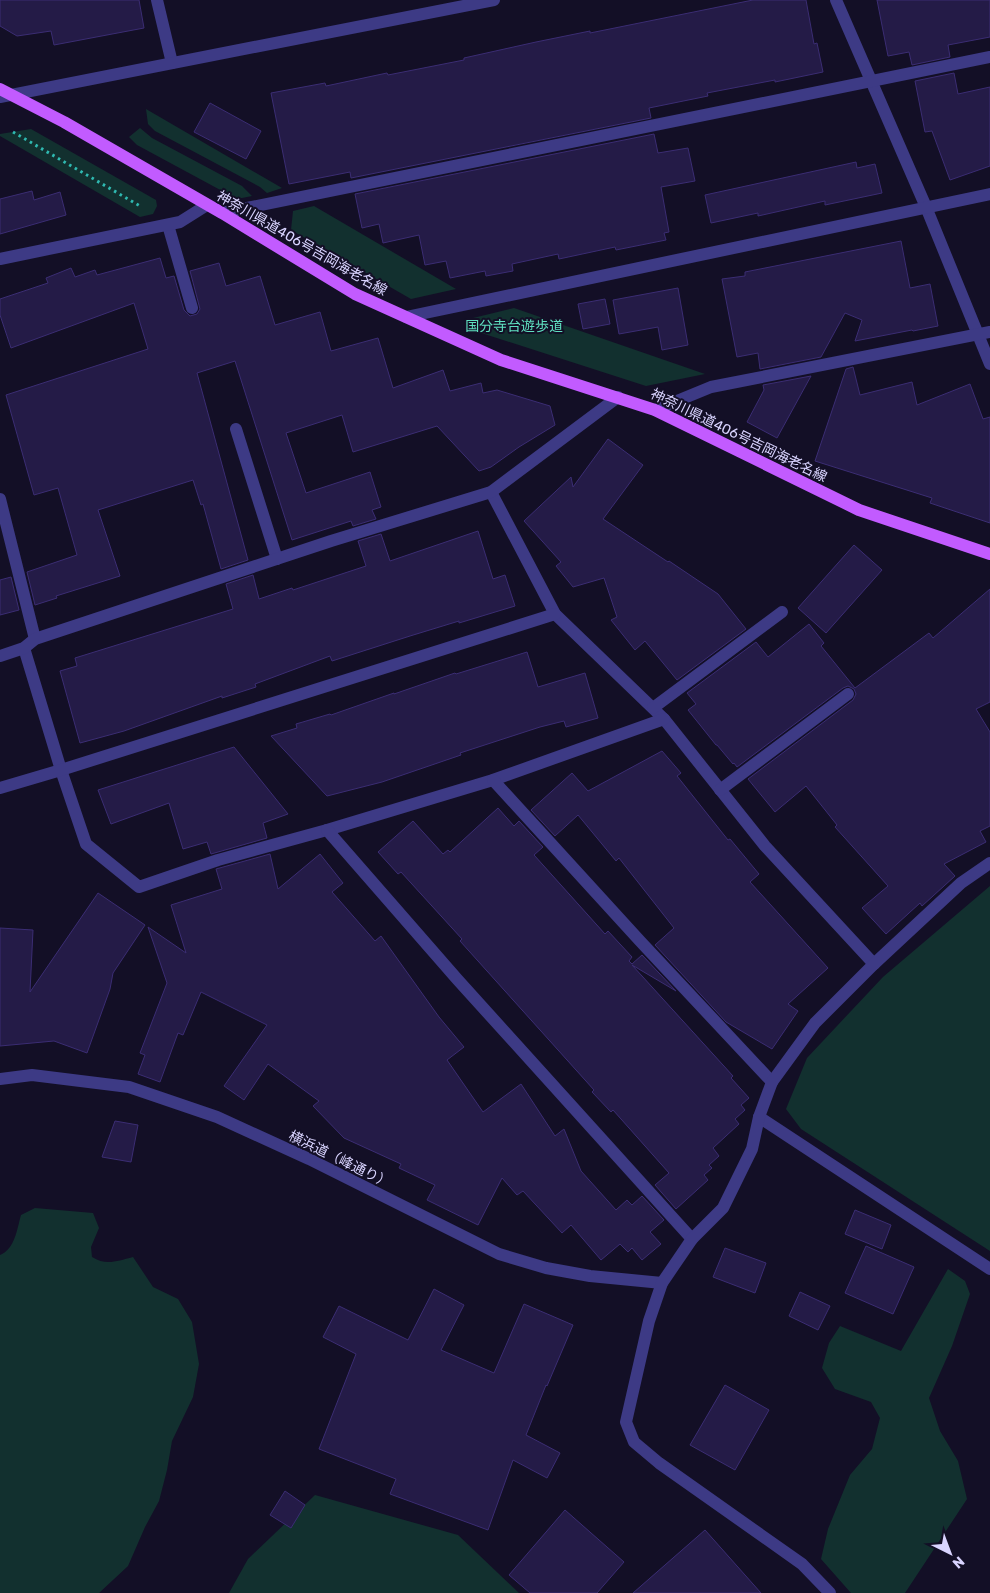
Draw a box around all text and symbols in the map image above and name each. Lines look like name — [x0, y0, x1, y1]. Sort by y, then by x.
street label: 神奈川県道406号吉岡海老名線 — [213, 188, 390, 299]
park label: 国分寺台遊歩道 — [465, 318, 563, 335]
street label: 神奈川県道406号吉岡海老名線 — [648, 385, 830, 486]
street label: 横浜道（峰通り） — [286, 1127, 394, 1192]
north arrow — [925, 1528, 975, 1578]
text: N — [949, 1553, 968, 1572]

